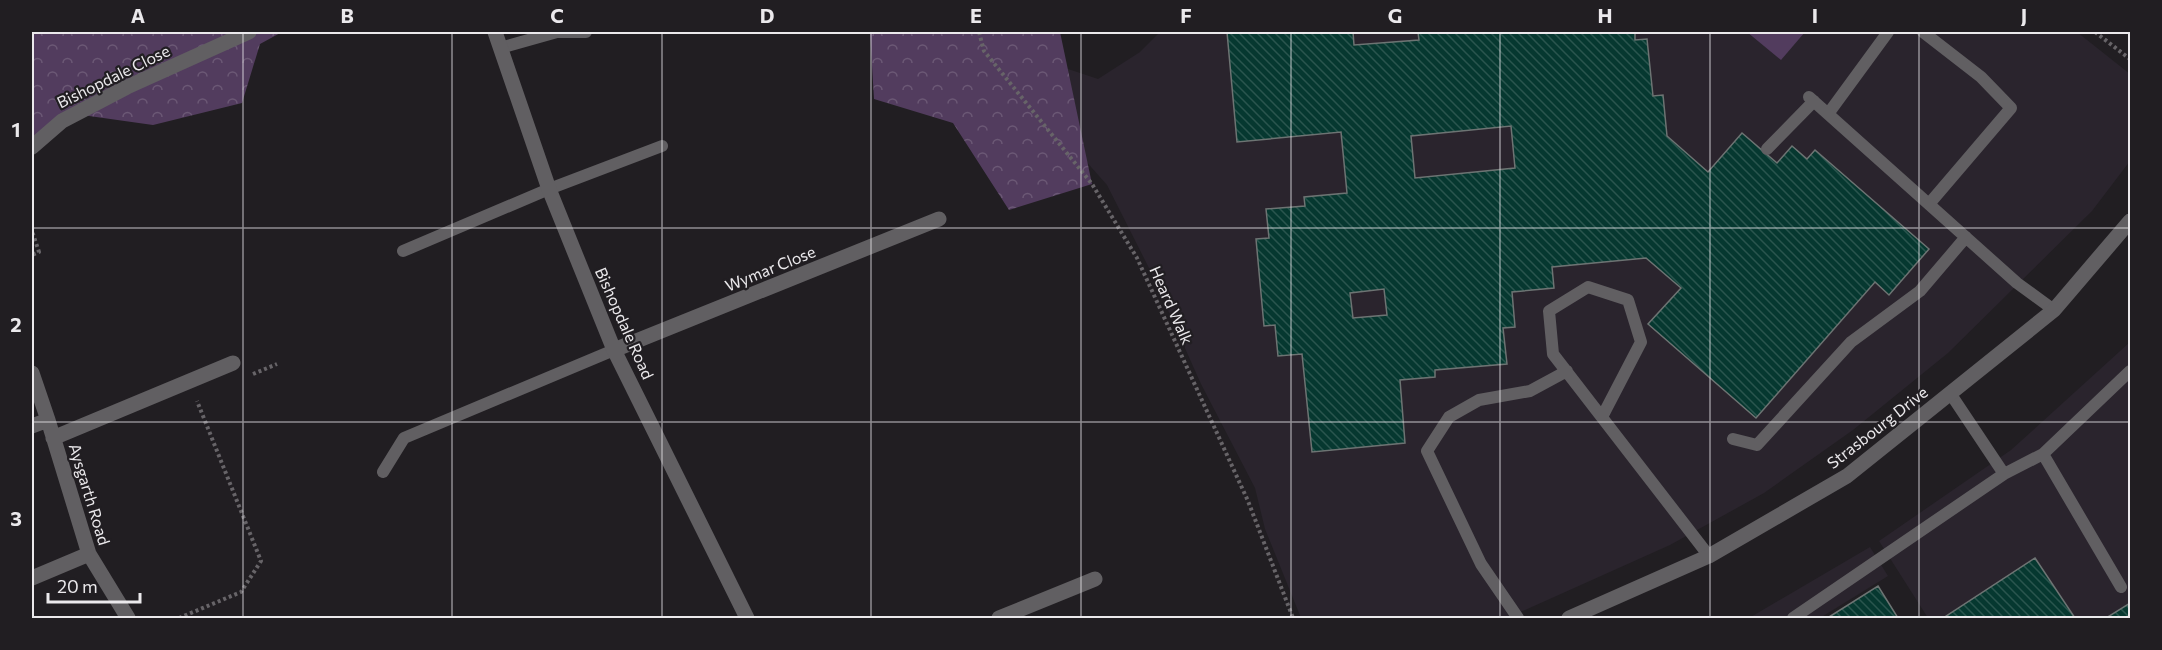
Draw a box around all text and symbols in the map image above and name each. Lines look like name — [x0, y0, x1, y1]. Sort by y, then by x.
text: A — [131, 3, 145, 27]
text: B — [340, 3, 354, 27]
text: C — [550, 3, 564, 27]
text: D — [760, 3, 774, 27]
text: E — [970, 3, 982, 27]
text: F — [1180, 3, 1192, 27]
text: G — [1388, 3, 1402, 27]
text: H — [1598, 3, 1613, 27]
text: I — [1812, 3, 1818, 27]
text: J — [2021, 3, 2027, 27]
street label: Bishopdale Close — [53, 40, 173, 112]
text: 1 — [11, 117, 21, 141]
street label: Wymar Close — [722, 241, 818, 295]
street label: Heard Walk — [1146, 263, 1198, 347]
street label: Bishopdale Road — [592, 264, 658, 382]
text: 2 — [10, 312, 22, 336]
street label: Strasbourg Drive — [1823, 382, 1931, 472]
street label: Aysgarth Road — [66, 441, 114, 547]
text: 3 — [10, 506, 22, 530]
scale bar — [48, 566, 140, 604]
text: 20 m — [57, 575, 98, 597]

